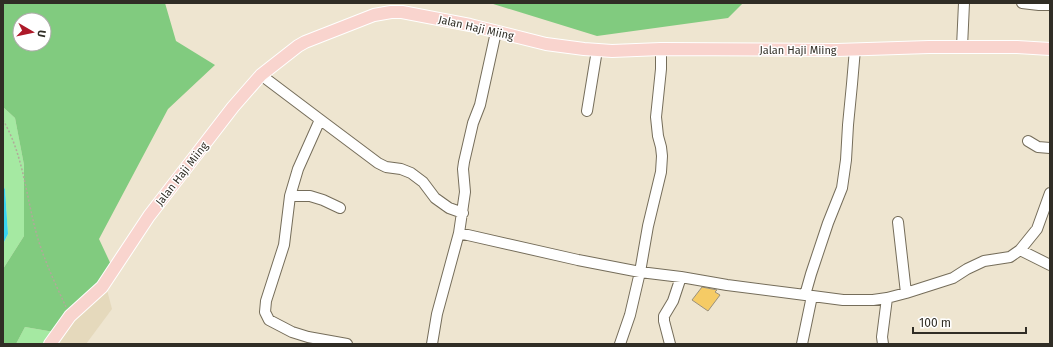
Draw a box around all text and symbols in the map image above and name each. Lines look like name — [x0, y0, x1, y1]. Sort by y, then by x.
north arrow — [12, 12, 52, 52]
street label: Jalan Haji Miing — [437, 13, 515, 43]
text: U — [34, 29, 48, 38]
street label: Jalan Haji Miing — [759, 44, 837, 57]
street label: Jalan Haji Miing — [153, 139, 211, 208]
scale bar — [913, 309, 1026, 335]
text: 100 m — [919, 316, 951, 330]

